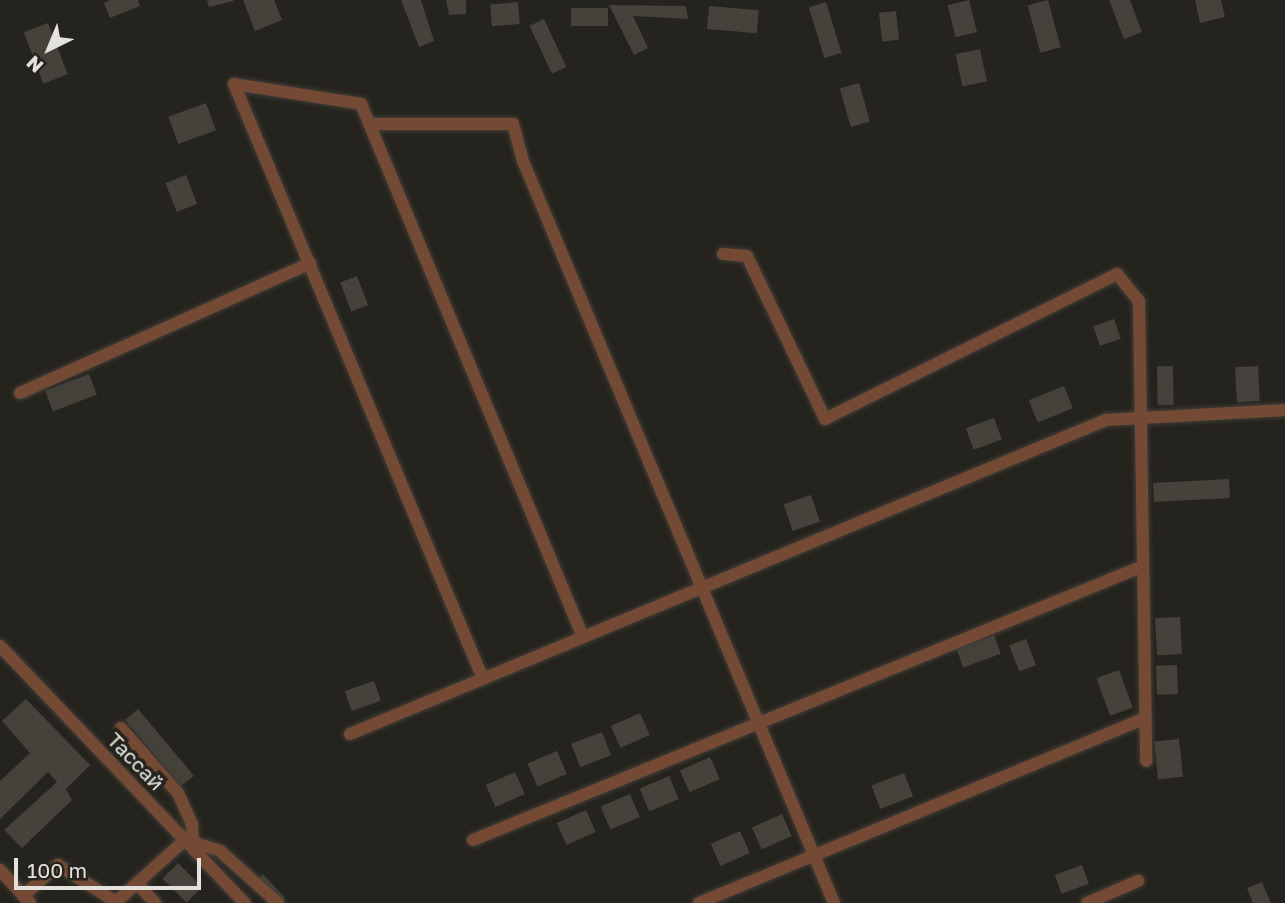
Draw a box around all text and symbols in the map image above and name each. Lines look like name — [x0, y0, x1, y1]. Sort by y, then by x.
north arrow — [14, 14, 84, 84]
text: N — [21, 51, 47, 78]
street label: Тассай — [102, 727, 170, 795]
scale bar — [18, 844, 205, 888]
text: 100 m — [27, 857, 87, 883]

